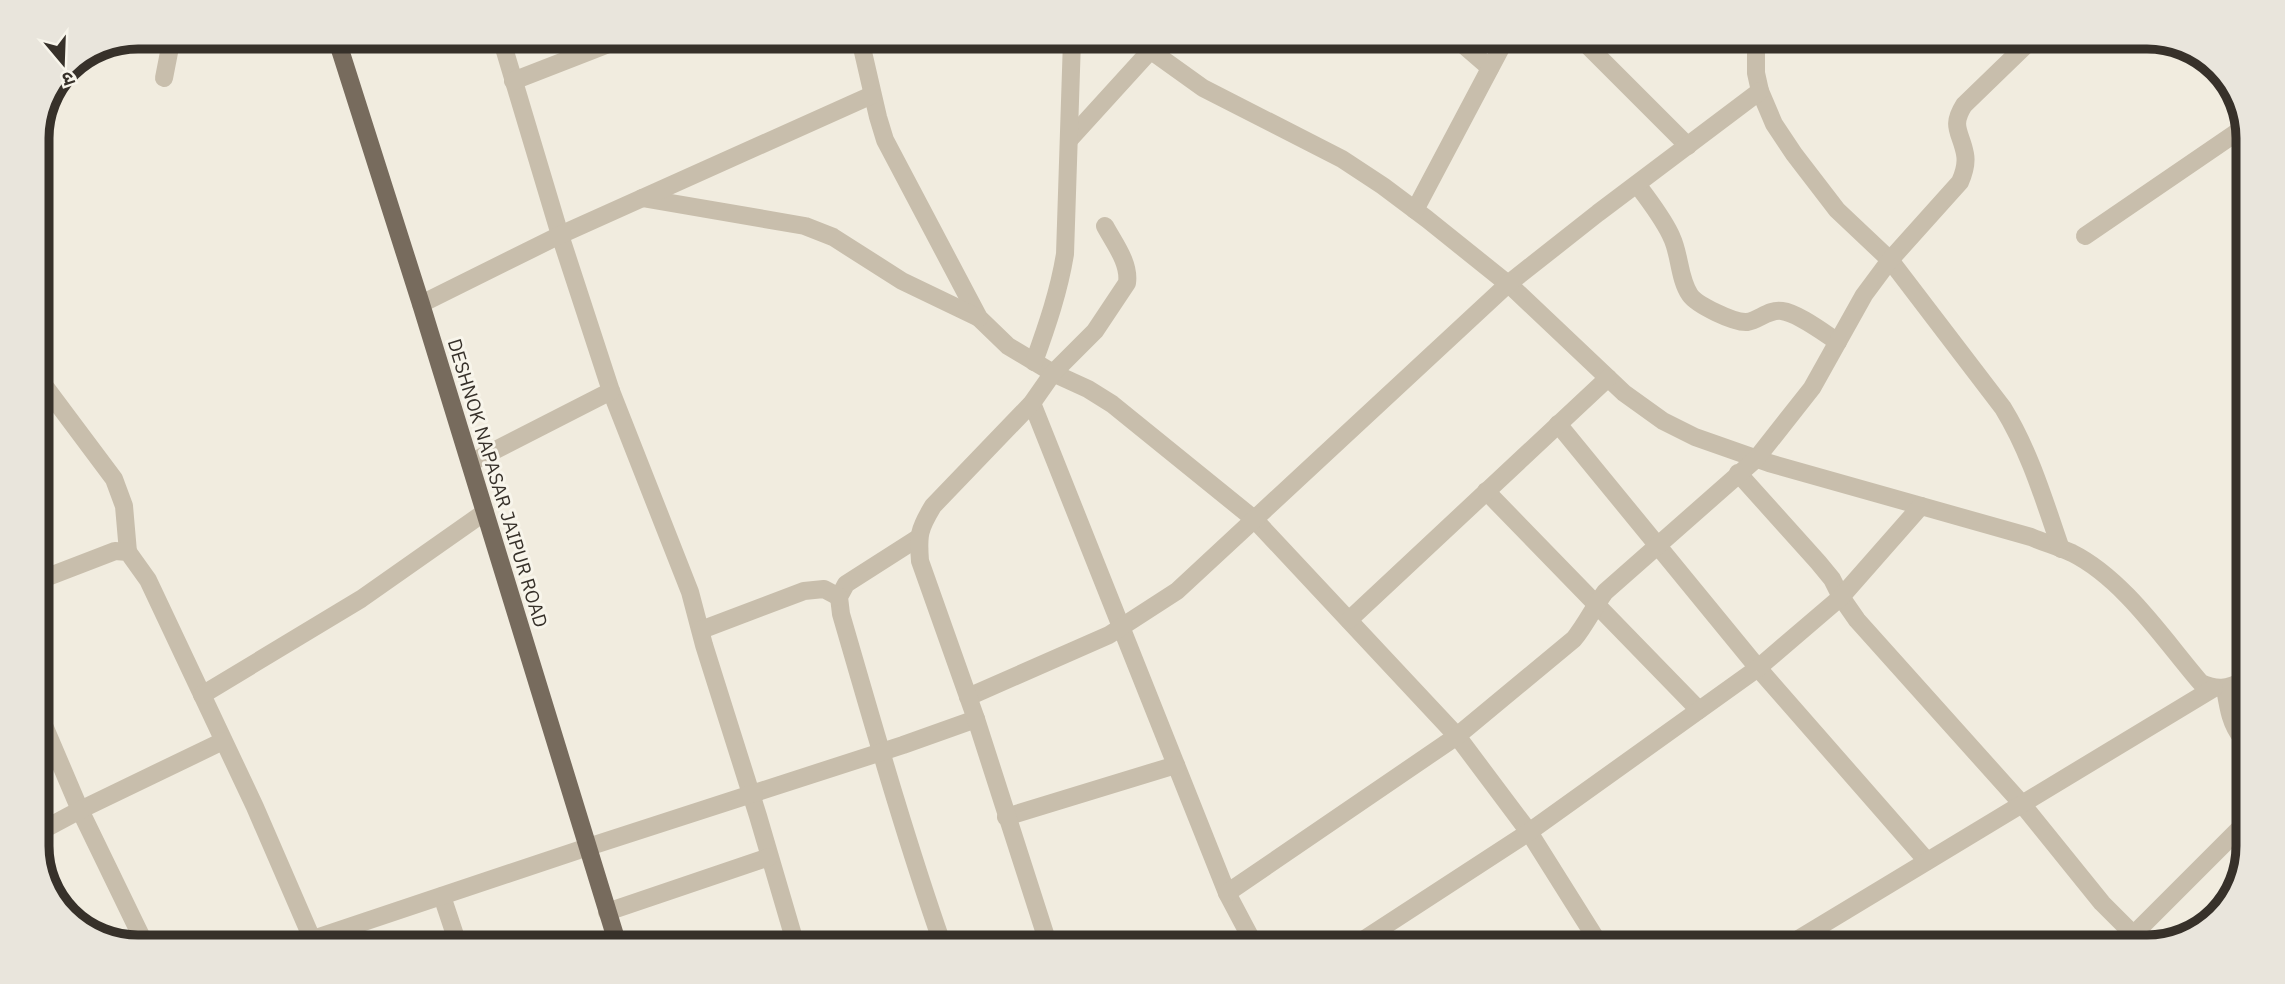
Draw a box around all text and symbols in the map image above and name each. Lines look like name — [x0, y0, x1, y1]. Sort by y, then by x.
north arrow — [28, 28, 98, 98]
text: उ — [59, 66, 78, 93]
street label: DESHNOK NAPASAR JAIPUR ROAD — [443, 336, 553, 630]

